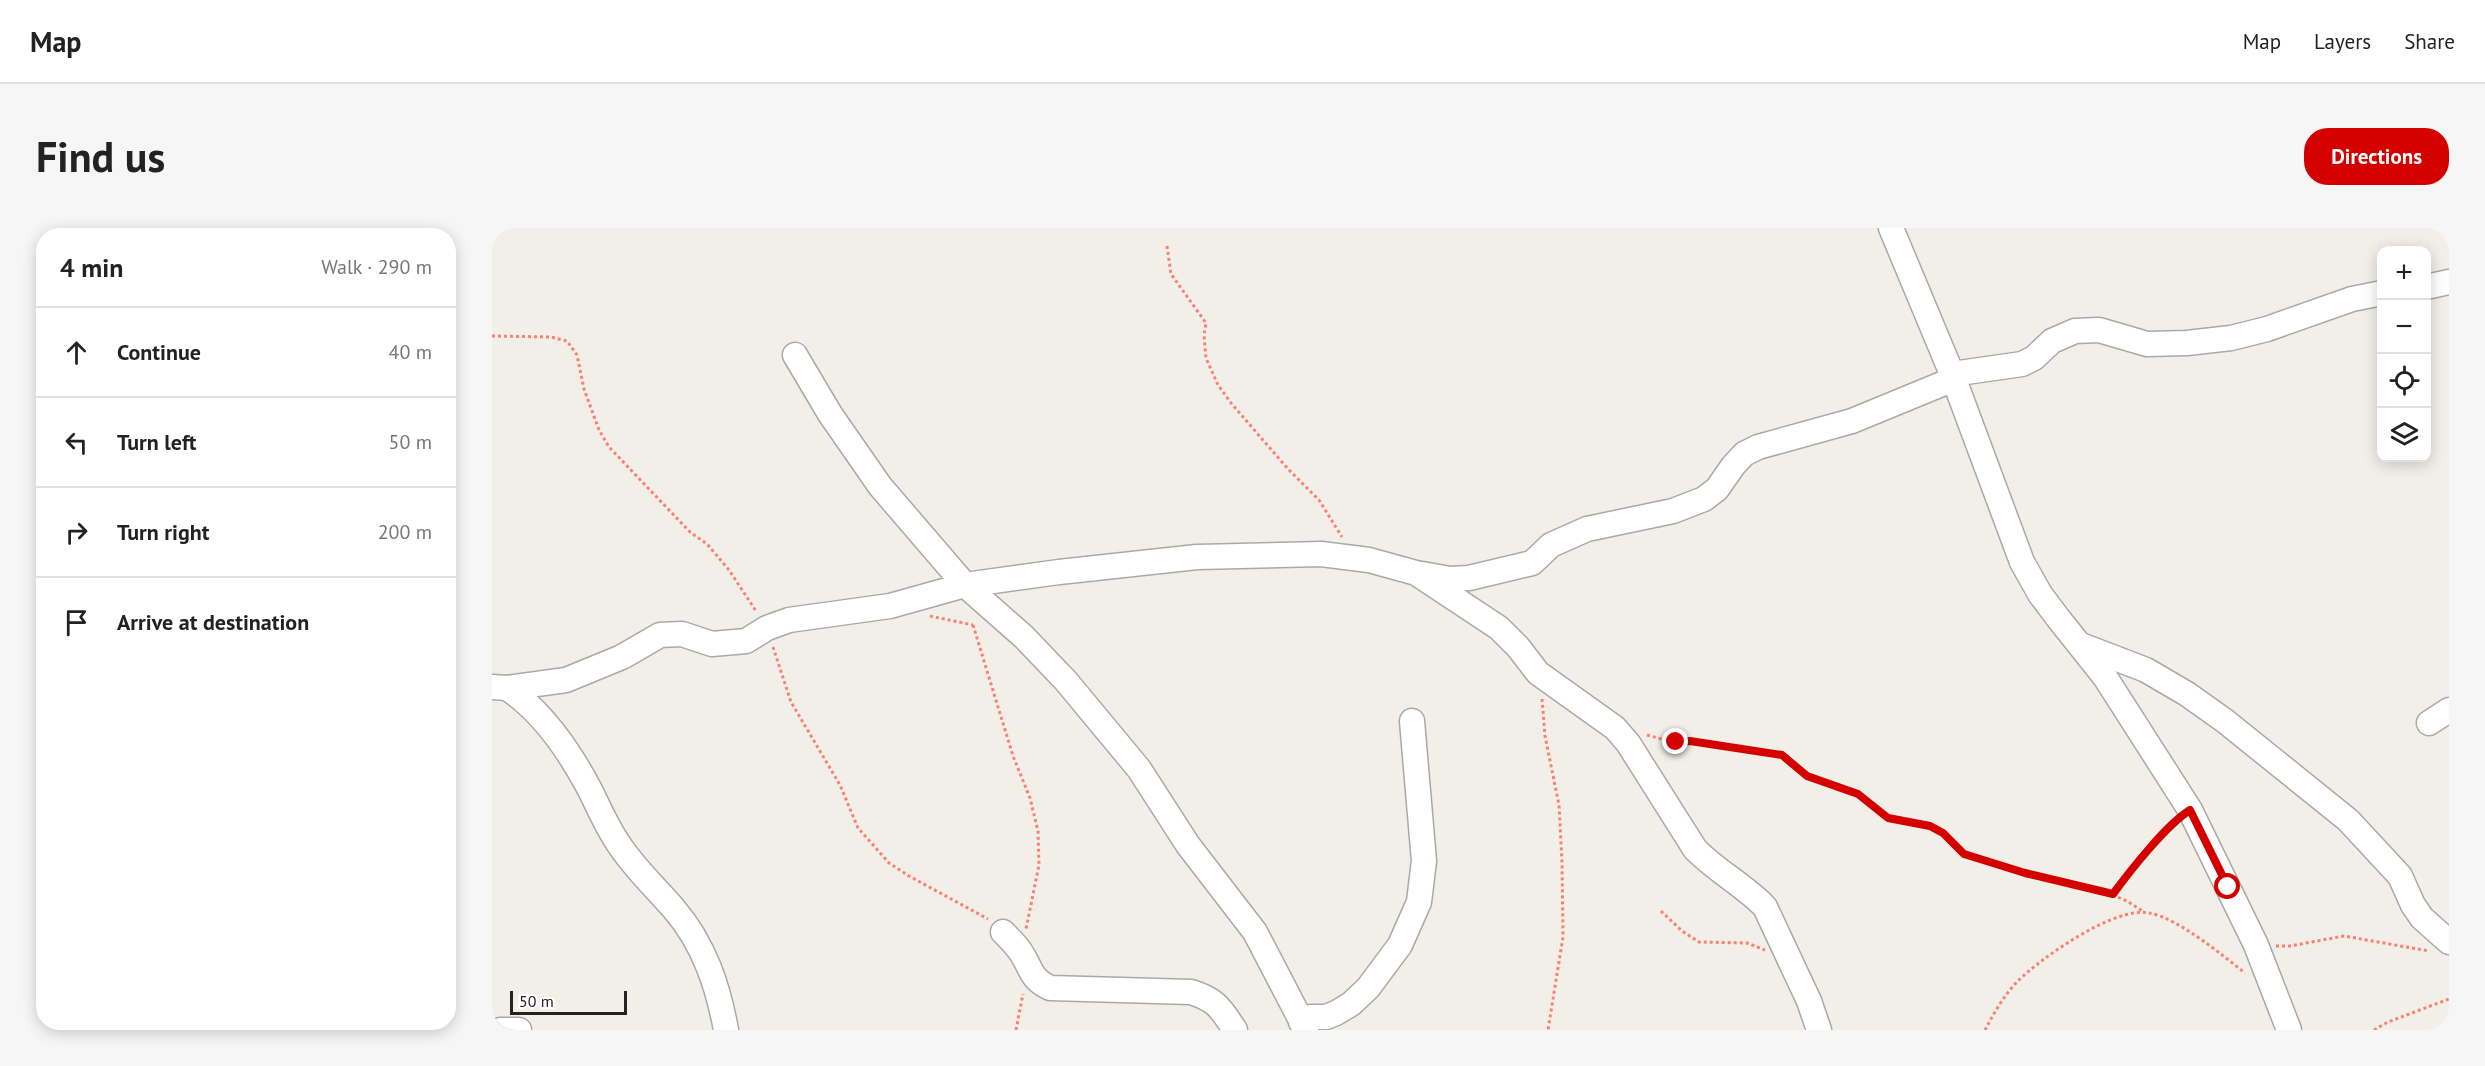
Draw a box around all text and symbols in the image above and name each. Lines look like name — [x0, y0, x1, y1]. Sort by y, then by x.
text: Map — [30, 23, 81, 60]
text: Map — [2243, 28, 2281, 55]
text: Layers — [2314, 28, 2371, 55]
text: Share — [2404, 28, 2455, 55]
button: Directions — [2304, 128, 2449, 185]
text: Find us — [36, 129, 165, 184]
map controls — [2377, 246, 2431, 462]
button: + — [2377, 246, 2431, 300]
text: 4 min — [60, 251, 123, 284]
text: Walk · 290 m — [321, 254, 432, 280]
button: − — [2377, 300, 2431, 354]
icon: ahead — [60, 336, 93, 369]
text: Continue — [117, 338, 201, 366]
text: 40 m — [389, 339, 432, 365]
button: locate — [2377, 354, 2431, 408]
button: layers — [2377, 408, 2431, 462]
icon: left — [60, 426, 93, 459]
text: Turn left — [117, 428, 197, 456]
text: 50 m — [389, 429, 432, 455]
icon: right — [60, 516, 93, 549]
text: Turn right — [117, 518, 209, 546]
text: 200 m — [378, 519, 432, 545]
icon: arrive — [60, 606, 93, 639]
text: Arrive at destination — [117, 608, 309, 636]
route end — [1662, 728, 1688, 754]
route start — [2214, 873, 2240, 899]
scale bar — [510, 988, 627, 1016]
text: 50 m — [519, 991, 554, 1011]

